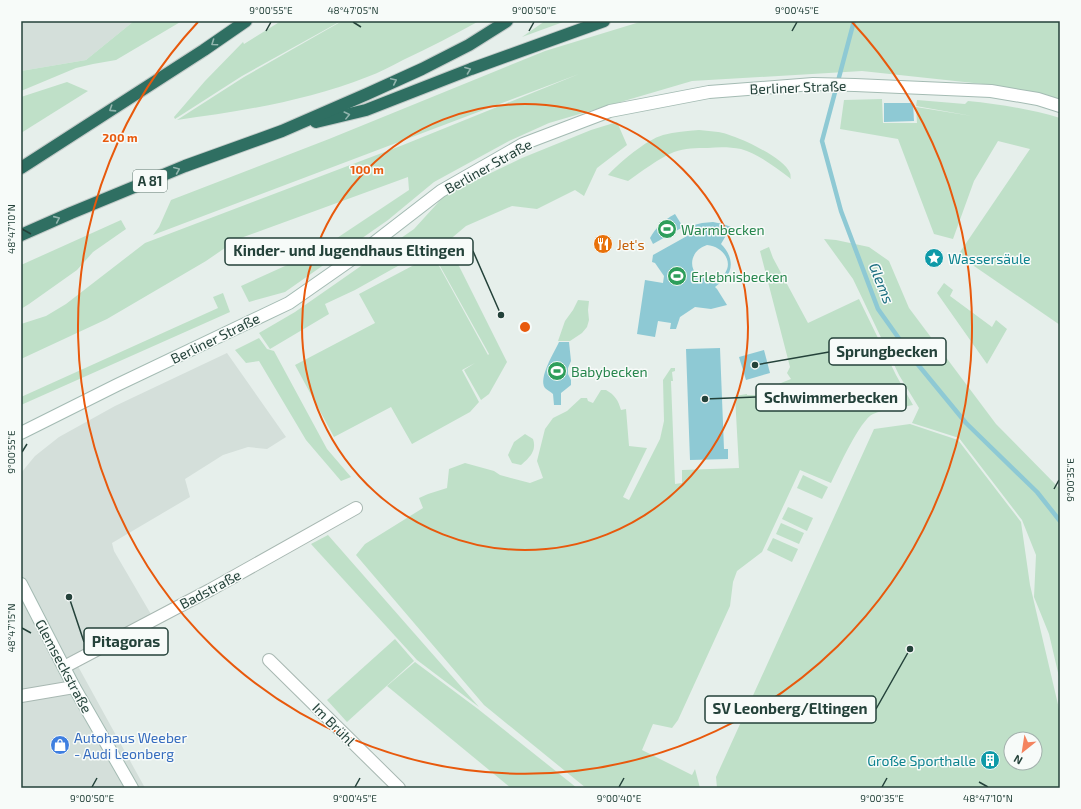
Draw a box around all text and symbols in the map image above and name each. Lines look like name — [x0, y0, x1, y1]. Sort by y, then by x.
text: 9°00'55"E — [249, 4, 293, 16]
text: 48°47'05"N — [327, 4, 379, 16]
text: 9°00'50"E — [512, 4, 556, 16]
text: 9°00'45"E — [775, 4, 819, 16]
one-way arrow — [212, 38, 219, 45]
one-way arrow — [465, 66, 472, 74]
street label: Berliner Straße — [749, 77, 847, 97]
one-way arrow — [391, 78, 398, 86]
one-way arrow — [109, 104, 116, 112]
one-way arrow — [343, 111, 350, 119]
text: 200 m — [102, 130, 138, 144]
street label: Berliner Straße — [441, 135, 535, 197]
text: 100 m — [350, 162, 384, 176]
one-way arrow — [173, 166, 180, 174]
road number: A 81 — [133, 170, 167, 192]
text: 48°47'10"N — [5, 204, 17, 254]
one-way arrow — [52, 216, 60, 224]
sports icon: Warmbecken — [656, 218, 678, 240]
place label: Warmbecken — [681, 221, 765, 238]
restaurant icon: Jet's — [592, 233, 614, 255]
place label: Jet's — [617, 236, 645, 253]
callout: Kinder- und Jugendhaus Eltingen — [225, 238, 473, 265]
text: Kinder- und Jugendhaus Eltingen — [233, 241, 465, 259]
place icon: Wassersäule — [923, 247, 945, 269]
place label: Wassersäule — [948, 250, 1031, 267]
water label: Glems — [866, 260, 898, 306]
sports icon: Erlebnisbecken — [666, 265, 688, 287]
place label: Erlebnisbecken — [691, 268, 788, 285]
street label: Berliner Straße — [168, 309, 262, 367]
centre of rings — [518, 320, 532, 334]
callout: Sprungbecken — [829, 338, 946, 365]
text: Sprungbecken — [836, 342, 938, 360]
sports icon: Babybecken — [546, 360, 568, 382]
place label: Babybecken — [571, 363, 648, 380]
callout: Schwimmerbecken — [756, 384, 906, 411]
text: Schwimmerbecken — [764, 388, 898, 406]
text: 9°00'55"E — [5, 430, 17, 474]
text: 9°00'35"E — [1064, 458, 1076, 502]
street label: Badstraße — [176, 566, 244, 612]
text: 48°47'15"N — [5, 603, 17, 653]
street label: Glemseckstraße — [32, 616, 96, 716]
callout: Pitagoras — [84, 628, 168, 655]
text: Pitagoras — [92, 632, 160, 650]
callout: SV Leonberg/Eltingen — [705, 696, 876, 723]
street label: Im Brühl — [309, 699, 360, 750]
text: SV Leonberg/Eltingen — [712, 699, 868, 717]
place label: Autohaus Weeber - Audi Leonberg — [74, 729, 187, 762]
north arrow — [1003, 731, 1043, 771]
shop icon: Autohaus Weeber - Audi Leonberg — [49, 734, 71, 756]
building icon: Große Sporthalle — [979, 749, 1001, 771]
place label: Große Sporthalle — [867, 752, 976, 769]
text: N — [1011, 752, 1024, 768]
text: 9°00'50"E — [70, 792, 114, 804]
text: 9°00'45"E — [333, 792, 377, 804]
text: 9°00'40"E — [597, 792, 642, 804]
text: 9°00'35"E — [860, 792, 904, 804]
text: 48°47'10"N — [963, 792, 1013, 804]

